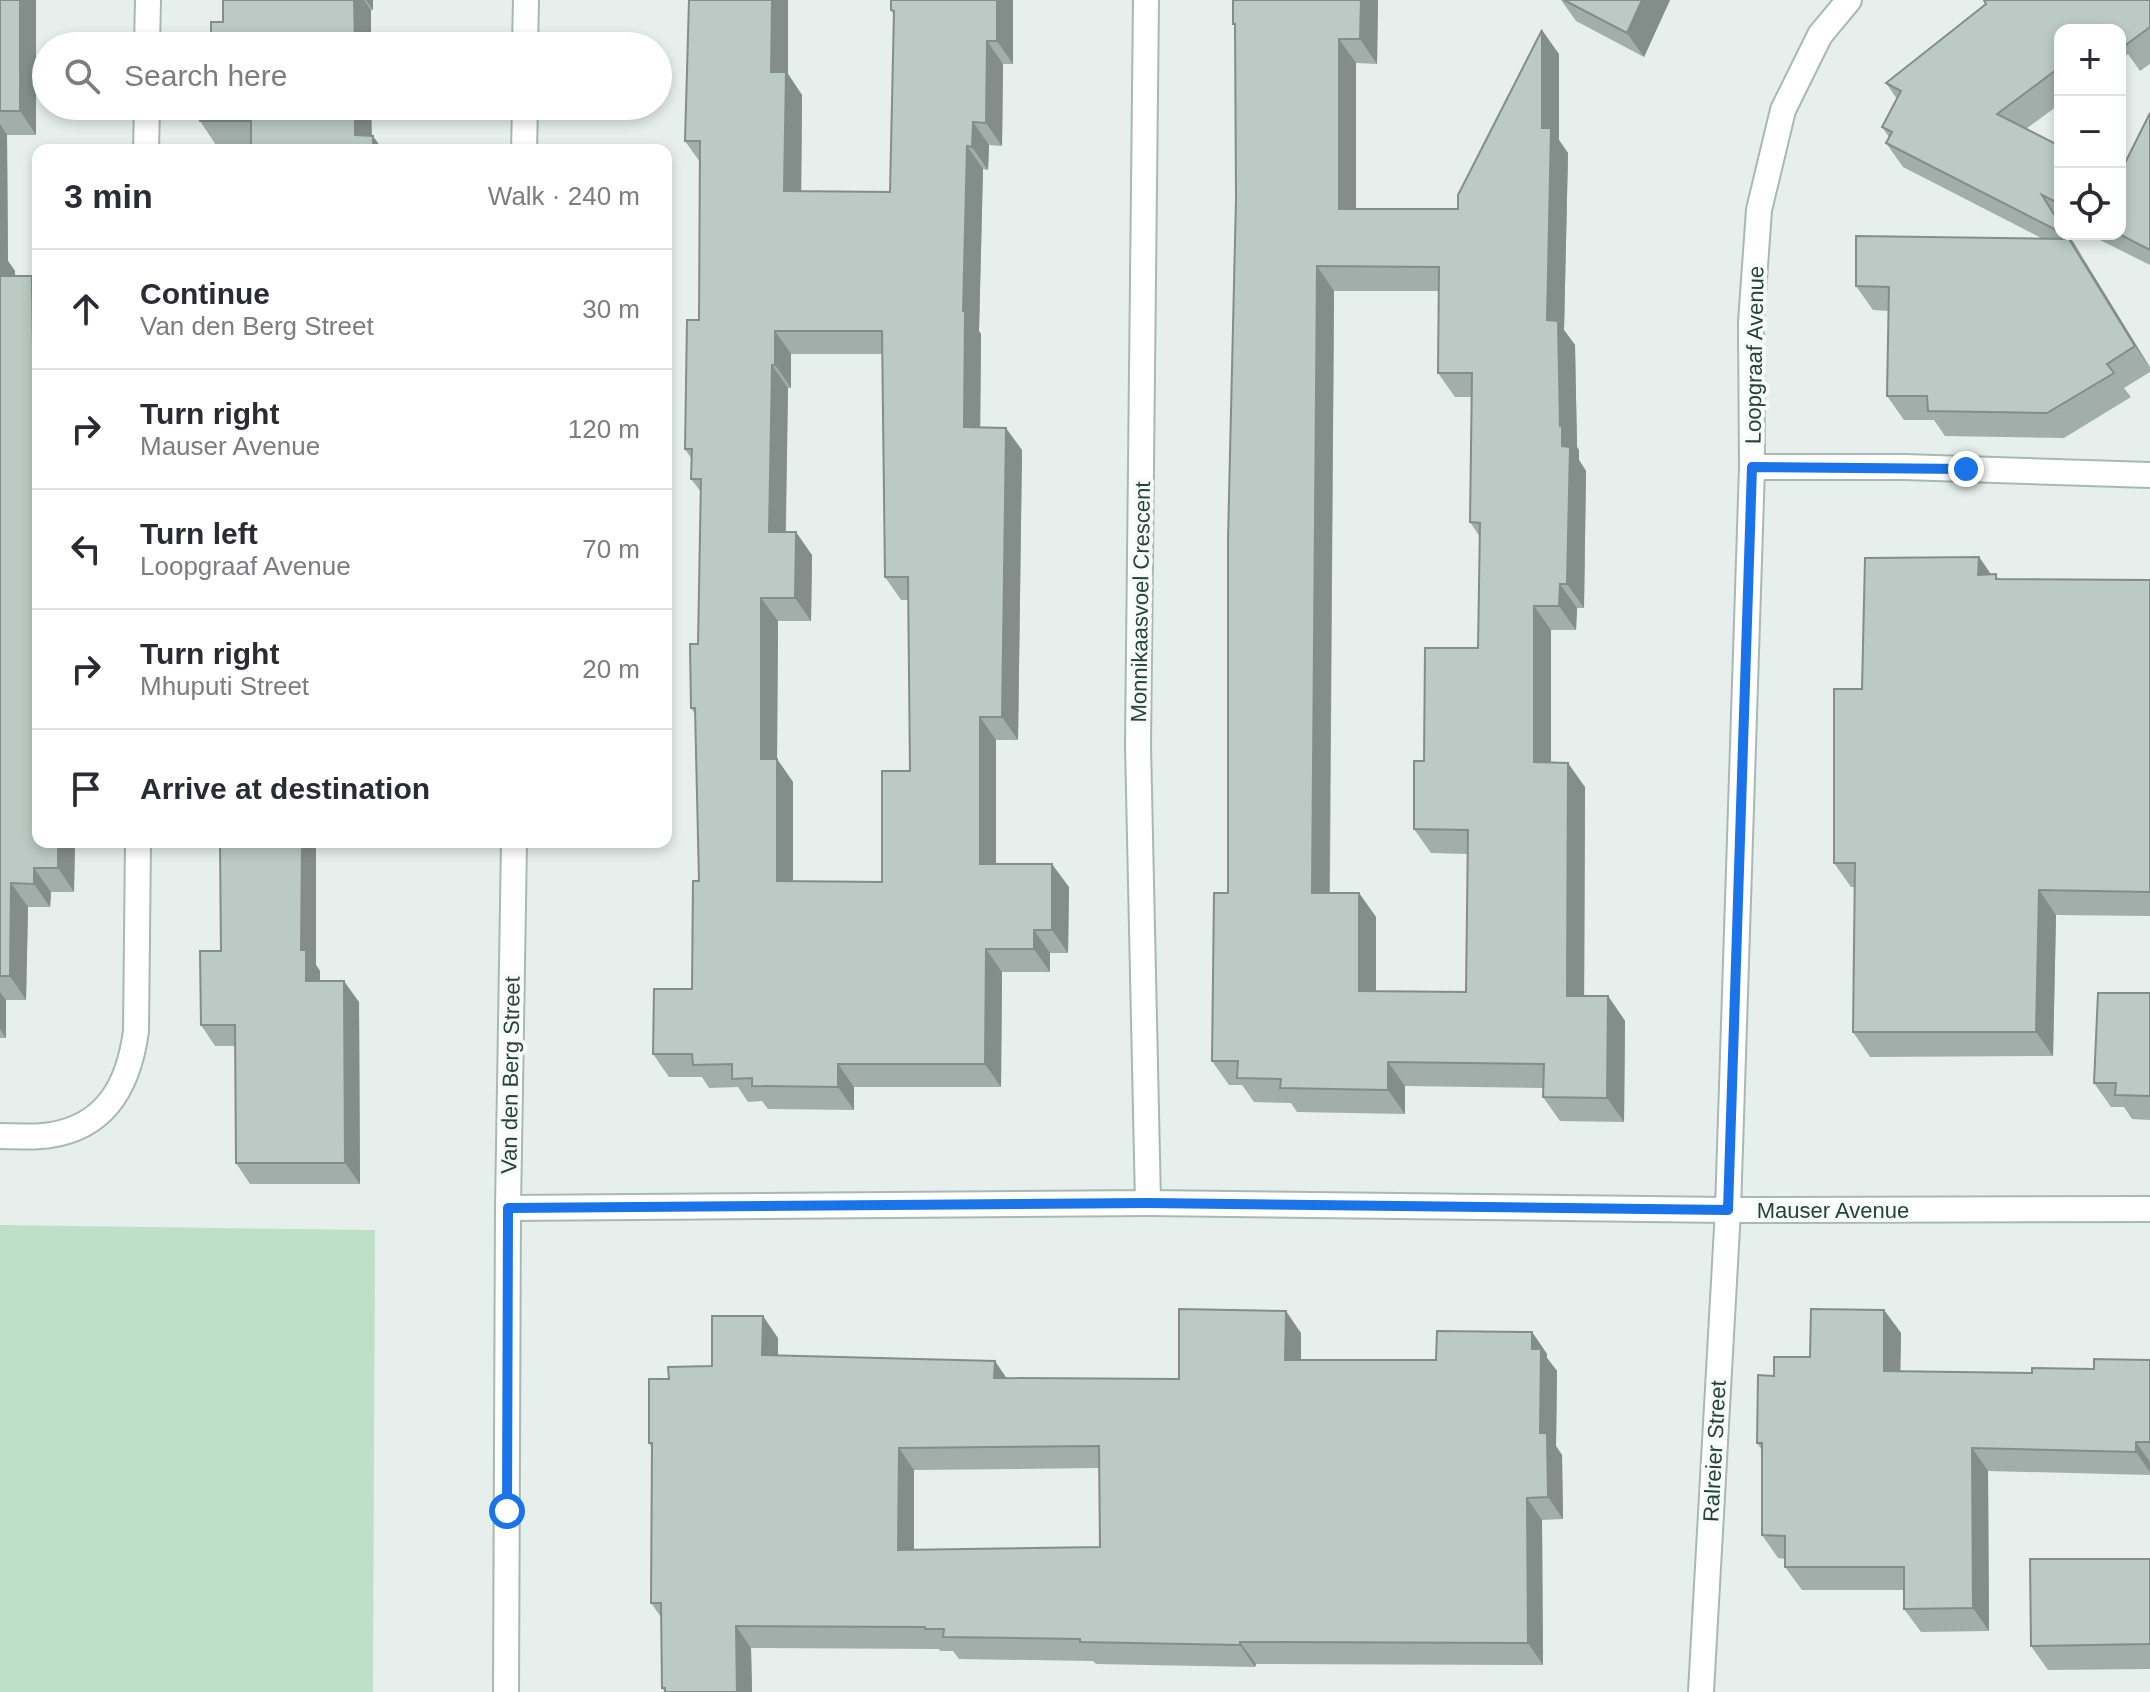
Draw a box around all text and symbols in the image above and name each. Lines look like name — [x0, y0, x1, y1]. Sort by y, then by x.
map controls — [2054, 24, 2126, 240]
button: + — [2054, 24, 2126, 96]
search box — [32, 32, 672, 120]
icon: search — [60, 54, 104, 98]
text: Search here — [124, 59, 287, 92]
button: − — [2054, 96, 2126, 168]
button: locate — [2054, 168, 2126, 240]
text: 3 min — [64, 177, 153, 215]
text: Walk · 240 m — [488, 181, 640, 211]
street label: Loopgraaf Avenue — [1740, 266, 1769, 444]
text: Continue — [140, 277, 270, 310]
icon: ahead — [64, 287, 108, 331]
text: 30 m — [582, 294, 640, 324]
text: Van den Berg Street — [140, 311, 374, 341]
text: Turn right — [140, 397, 279, 430]
icon: right — [64, 407, 108, 451]
text: 120 m — [568, 414, 640, 444]
text: Mauser Avenue — [140, 431, 320, 461]
route end — [1948, 451, 1984, 487]
street label: Monnikaasvoel Crescent — [1126, 481, 1155, 723]
text: Turn left — [140, 517, 258, 550]
icon: left — [64, 527, 108, 571]
text: 70 m — [582, 534, 640, 564]
text: Loopgraaf Avenue — [140, 551, 351, 581]
text: Turn right — [140, 637, 279, 670]
icon: right — [64, 647, 108, 691]
text: 20 m — [582, 654, 640, 684]
text: Mhuputi Street — [140, 671, 309, 701]
icon: arrive — [64, 767, 108, 811]
text: Arrive at destination — [140, 772, 430, 805]
street label: Van den Berg Street — [496, 976, 525, 1174]
street label: Mauser Avenue — [1757, 1198, 1909, 1223]
street label: Ralreier Street — [1698, 1380, 1731, 1523]
route start — [489, 1493, 525, 1529]

